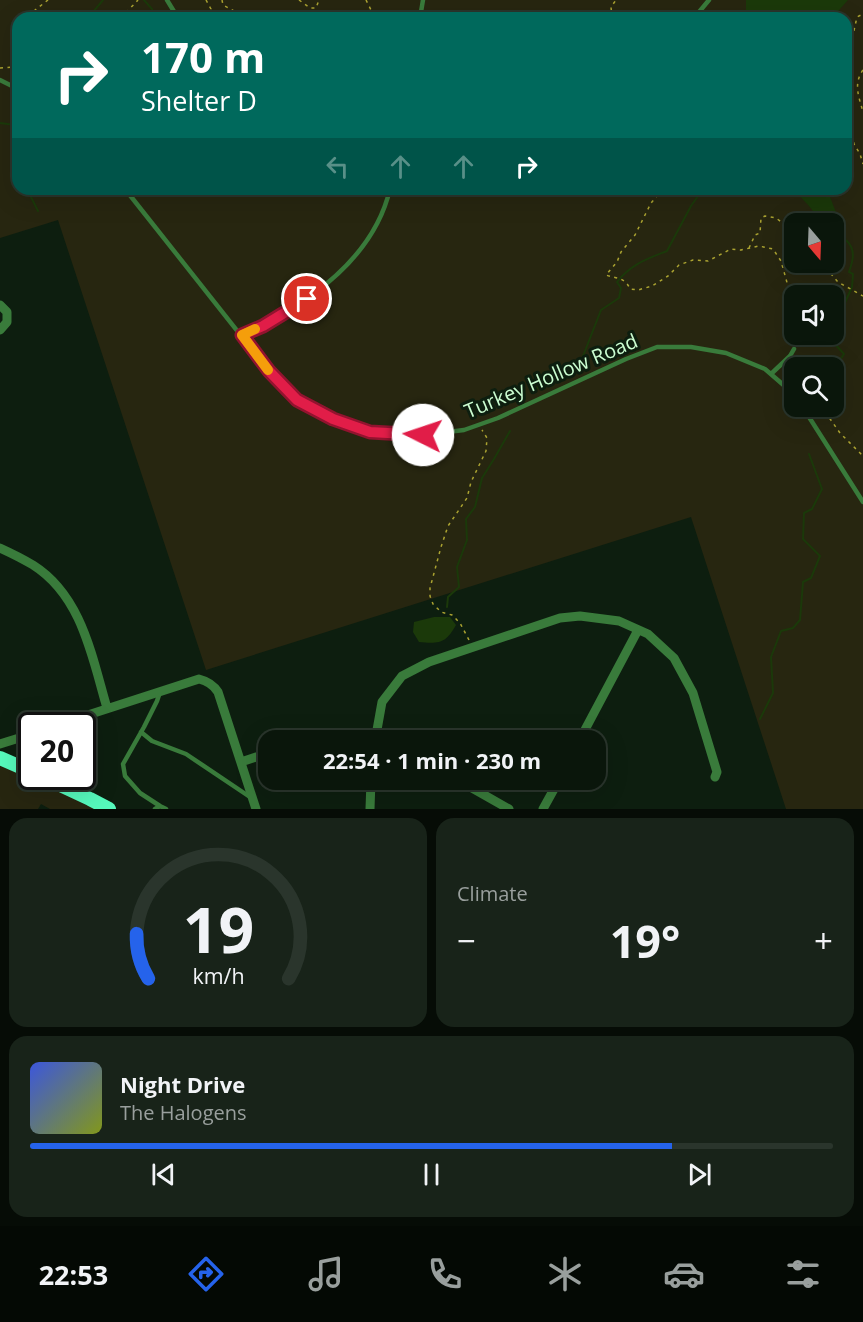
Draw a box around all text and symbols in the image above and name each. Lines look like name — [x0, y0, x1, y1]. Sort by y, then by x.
text: 170 m — [141, 28, 265, 85]
icon: right — [42, 36, 120, 114]
text: Shelter D — [141, 82, 257, 119]
icon: left — [321, 150, 354, 183]
icon: ahead — [384, 150, 417, 183]
icon: ahead — [447, 150, 480, 183]
icon: right — [510, 150, 543, 183]
north arrow — [784, 213, 844, 273]
map controls — [784, 213, 844, 417]
pin — [281, 273, 332, 324]
icon: arrive — [290, 282, 323, 315]
button: sound — [784, 285, 844, 345]
street label: Turkey Hollow Road — [460, 327, 642, 424]
button: search — [784, 357, 844, 417]
position arrow — [391, 403, 455, 467]
speed limit sign: 20 — [18, 712, 96, 790]
text: 22:54 · 1 min · 230 m — [323, 745, 541, 775]
text: Climate — [457, 880, 528, 907]
text: 19 — [182, 886, 254, 971]
text: 19° — [610, 910, 680, 971]
text: − — [457, 918, 476, 963]
text: + — [814, 918, 833, 963]
text: km/h — [192, 962, 244, 991]
text: Night Drive — [120, 1069, 245, 1099]
text: The Halogens — [120, 1099, 247, 1126]
icon: previous — [147, 1158, 180, 1191]
icon: pause — [415, 1158, 448, 1191]
icon: next — [683, 1158, 716, 1191]
icon: directions — [185, 1253, 227, 1295]
icon: music — [305, 1253, 347, 1295]
icon: phone — [424, 1253, 466, 1295]
icon: climate — [544, 1253, 586, 1295]
icon: car — [663, 1253, 705, 1295]
icon: filters — [782, 1253, 824, 1295]
text: 22:53 — [39, 1256, 108, 1293]

